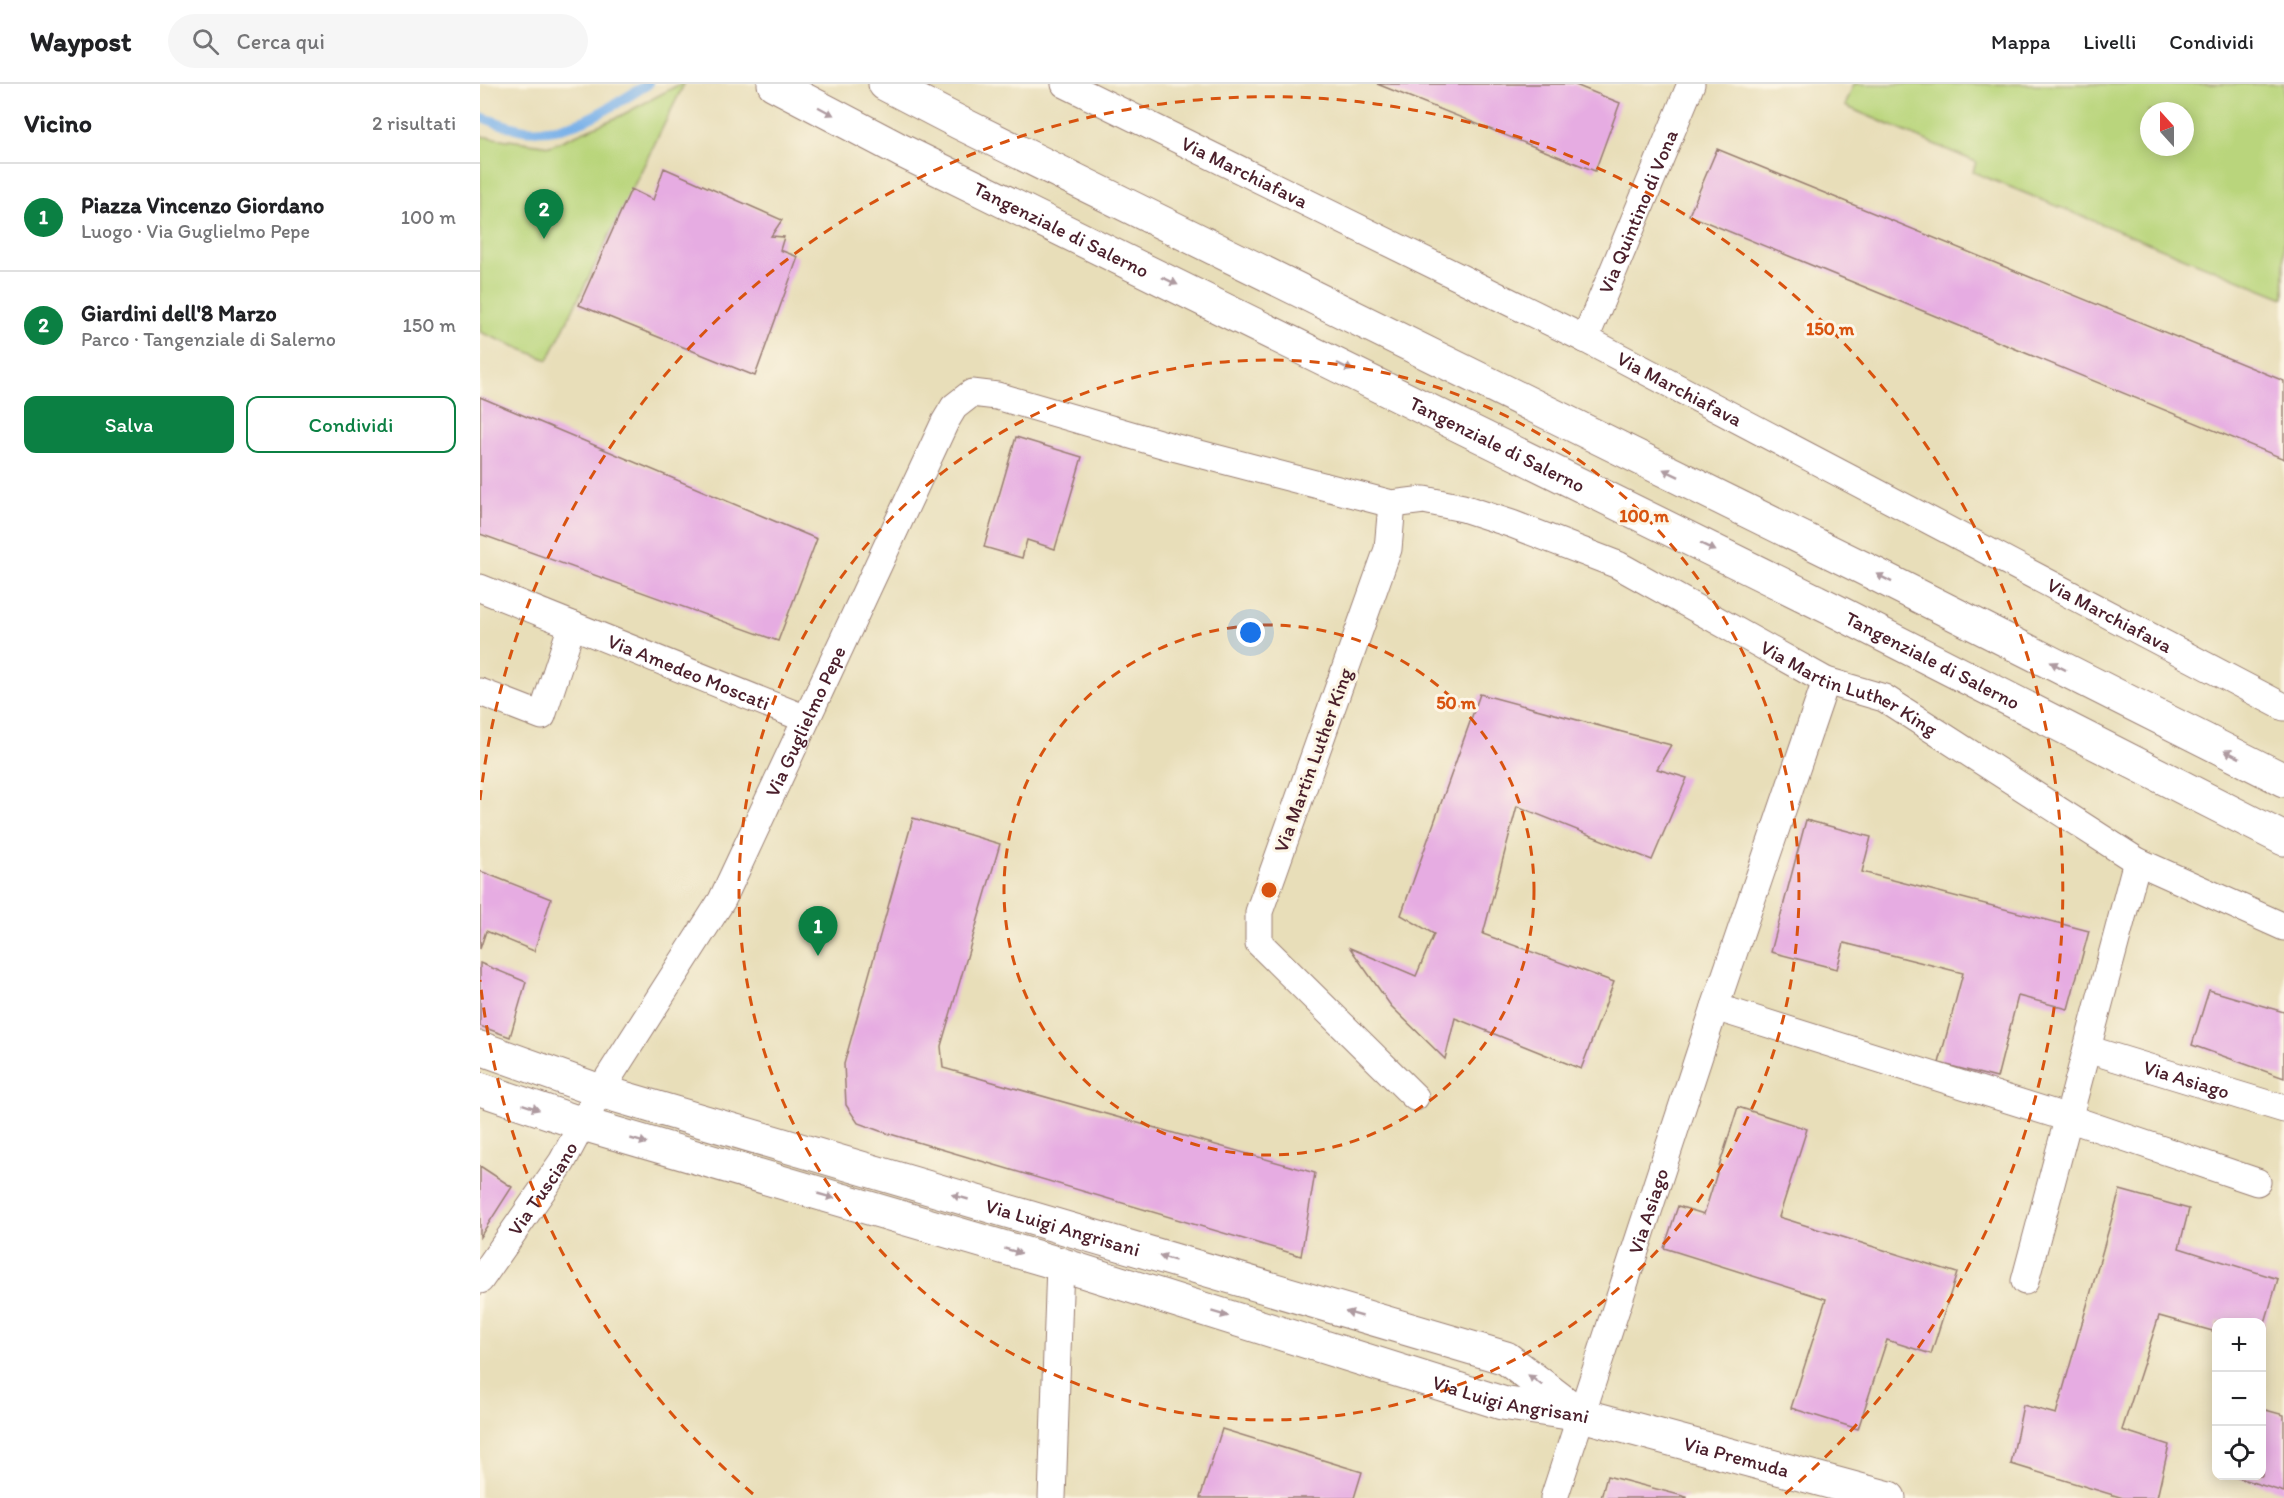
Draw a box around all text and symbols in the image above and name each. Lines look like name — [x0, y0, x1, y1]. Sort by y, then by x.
search box — [168, 14, 588, 68]
text: Waypost — [30, 24, 132, 58]
icon: search — [189, 25, 222, 58]
text: Cerca qui — [237, 28, 325, 55]
text: Mappa — [1991, 29, 2050, 54]
text: Livelli — [2083, 29, 2136, 54]
text: Condividi — [2169, 29, 2254, 54]
north arrow — [2140, 102, 2194, 156]
one-way arrow — [817, 106, 834, 116]
text: Vicino — [24, 107, 92, 139]
text: 2 risultati — [372, 111, 456, 135]
street label: Via Quintino di Vona — [1593, 125, 1683, 297]
street label: Via Marchiafava — [1177, 131, 1312, 213]
street label: Tangenziale di Salerno — [969, 176, 1153, 283]
pin: 2 — [524, 190, 564, 239]
text: Piazza Vincenzo Giordano — [81, 192, 324, 219]
text: 1 — [39, 205, 48, 229]
text: 100 m — [401, 205, 456, 229]
text: Luogo · Via Guglielmo Pepe — [81, 219, 310, 243]
one-way arrow — [1161, 277, 1178, 286]
text: Giardini dell'8 Marzo — [81, 300, 277, 327]
text: 2 — [38, 313, 49, 337]
text: 150 m — [403, 313, 456, 337]
text: 150 m — [1806, 318, 1855, 340]
text: Parco · Tangenziale di Salerno — [81, 327, 336, 351]
street label: Via Marchiafava — [1613, 346, 1747, 432]
one-way arrow — [1336, 363, 1353, 372]
street label: Tangenziale di Salerno — [1405, 391, 1589, 498]
button: Salva — [24, 396, 234, 453]
button: Condividi — [246, 396, 456, 453]
one-way arrow — [1663, 468, 1680, 478]
text: 100 m — [1619, 505, 1670, 527]
one-way arrow — [1699, 542, 1716, 552]
street label: Via Marchiafava — [2043, 572, 2177, 658]
one-way arrow — [1875, 573, 1892, 583]
street label: Tangenziale di Salerno — [1841, 606, 2024, 715]
your location — [1236, 618, 1265, 647]
street label: Via Amedeo Moscati — [604, 629, 773, 715]
street label: Via Martin Luther King — [1756, 635, 1943, 742]
street label: Via Guglielmo Pepe — [760, 642, 851, 801]
one-way arrow — [2049, 661, 2066, 671]
street label: Via Martin Luther King — [1268, 664, 1358, 855]
text: 50 m — [1436, 692, 1477, 714]
one-way arrow — [2223, 749, 2240, 758]
centre of rings — [1259, 880, 1279, 900]
pin: 1 — [798, 906, 838, 956]
street label: Via Asiago — [2141, 1055, 2232, 1104]
one-way arrow — [522, 1102, 540, 1112]
one-way arrow — [630, 1137, 648, 1146]
street label: Via Tusciano — [503, 1138, 583, 1240]
street label: Via Asiago — [1623, 1165, 1673, 1257]
one-way arrow — [817, 1192, 835, 1201]
one-way arrow — [951, 1192, 969, 1201]
street label: Via Luigi Angrisani — [983, 1193, 1143, 1262]
one-way arrow — [1004, 1247, 1022, 1256]
one-way arrow — [1158, 1253, 1176, 1262]
one-way arrow — [1345, 1309, 1363, 1318]
one-way arrow — [1211, 1310, 1229, 1319]
map controls — [2212, 1318, 2266, 1480]
button: + — [2212, 1318, 2266, 1372]
street label: Via Luigi Angrisani — [1429, 1370, 1592, 1428]
button: − — [2212, 1372, 2266, 1426]
one-way arrow — [1528, 1375, 1543, 1387]
button: locate — [2212, 1426, 2266, 1480]
street label: Via Premuda — [1681, 1431, 1792, 1482]

